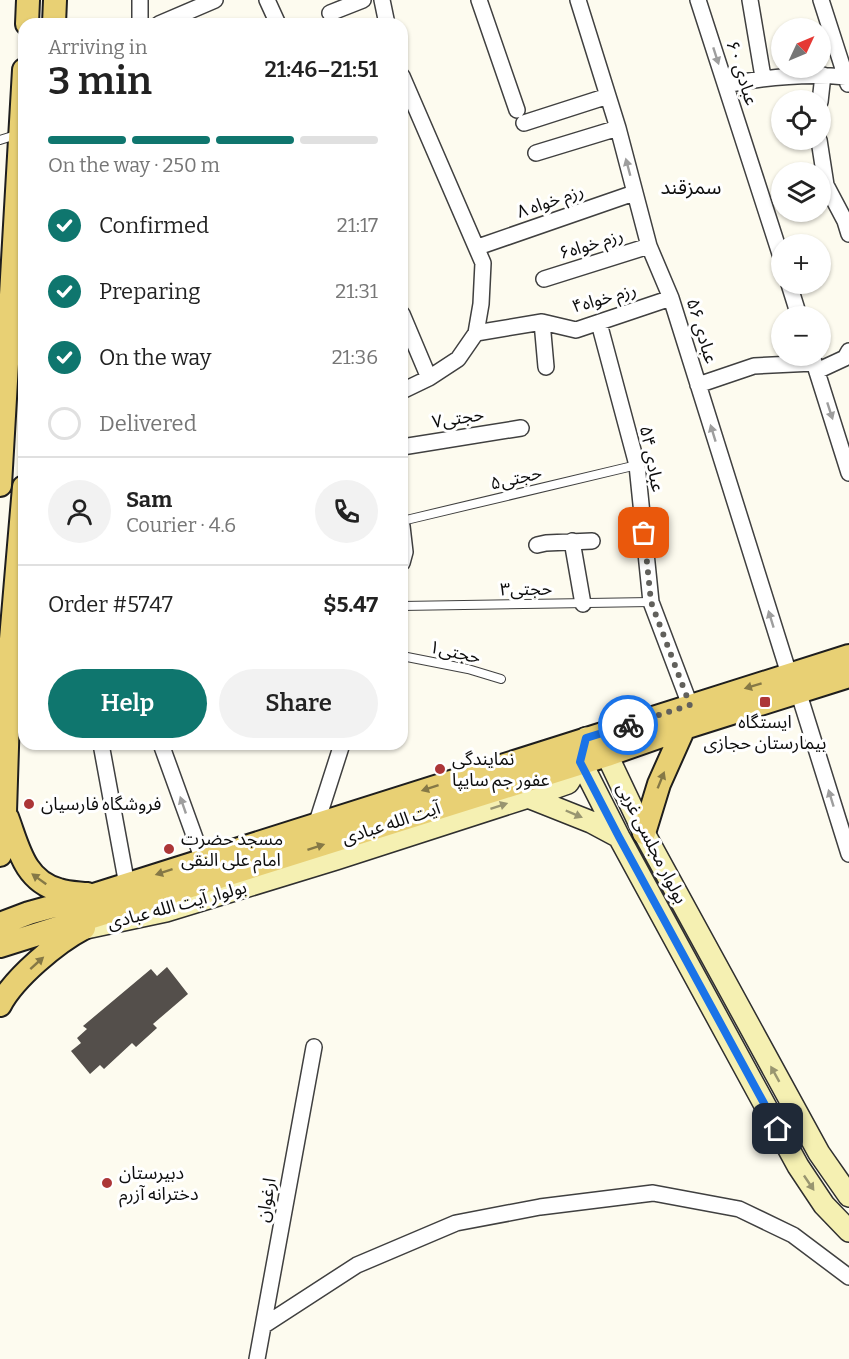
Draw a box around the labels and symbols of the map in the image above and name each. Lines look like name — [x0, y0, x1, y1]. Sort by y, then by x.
north arrow — [771, 18, 831, 78]
street label: عبادی ۶۰ — [721, 38, 763, 108]
one-way arrow — [712, 47, 722, 65]
one-way arrow — [623, 158, 632, 176]
district label: سمزقند — [661, 175, 722, 199]
street label: رزم خواه ۸ — [514, 179, 587, 226]
street label: رزم خواه۶ — [556, 224, 627, 267]
street label: رزم خواه۴ — [569, 278, 639, 321]
street label: عبادی ۵۶ — [682, 296, 722, 366]
one-way arrow — [825, 402, 835, 420]
street label: حجتی۷ — [430, 403, 486, 433]
street label: عبادی ۵۴ — [635, 424, 669, 494]
one-way arrow — [708, 424, 717, 442]
street label: حجتی۵ — [488, 461, 544, 495]
pin — [618, 507, 669, 558]
street label: حجتی۳ — [500, 578, 552, 600]
one-way arrow — [766, 610, 776, 628]
street label: حجتی۱ — [427, 635, 483, 669]
one-way arrow — [744, 682, 762, 691]
courier — [598, 695, 658, 755]
marker: ایستگاه بیمارستان حجازی — [758, 695, 772, 709]
place label: ایستگاه بیمارستان حجازی — [704, 711, 826, 754]
place label: نمایندگی عفور جم سایپا — [452, 748, 550, 793]
marker: نمایندگی عفور جم سایپا — [433, 762, 447, 776]
one-way arrow — [656, 770, 666, 788]
street label: بولوار مجلسی غربی — [612, 779, 692, 907]
one-way arrow — [421, 784, 439, 793]
one-way arrow — [826, 789, 836, 807]
place label: فروشگاه فارسیان — [41, 793, 161, 815]
one-way arrow — [177, 796, 187, 814]
street label: آیت الله عبادی — [339, 796, 444, 849]
marker: فروشگاه فارسیان — [22, 797, 36, 811]
one-way arrow — [490, 801, 508, 811]
one-way arrow — [566, 810, 583, 819]
place label: مسجد حضرت امام علی النقی — [181, 828, 283, 874]
marker: مسجد حضرت امام علی النقی — [162, 842, 176, 856]
one-way arrow — [307, 842, 325, 851]
one-way arrow — [155, 868, 173, 878]
one-way arrow — [32, 873, 48, 885]
street label: بولوار آیت الله عبادی — [105, 876, 249, 934]
one-way arrow — [29, 956, 44, 970]
one-way arrow — [770, 1065, 780, 1082]
pin — [752, 1103, 803, 1154]
place label: دبیرستان دخترانه آزرم — [119, 1162, 199, 1208]
one-way arrow — [803, 1174, 815, 1190]
marker: دبیرستان دخترانه آزرم — [100, 1176, 114, 1190]
street label: ارغوان — [251, 1176, 281, 1224]

